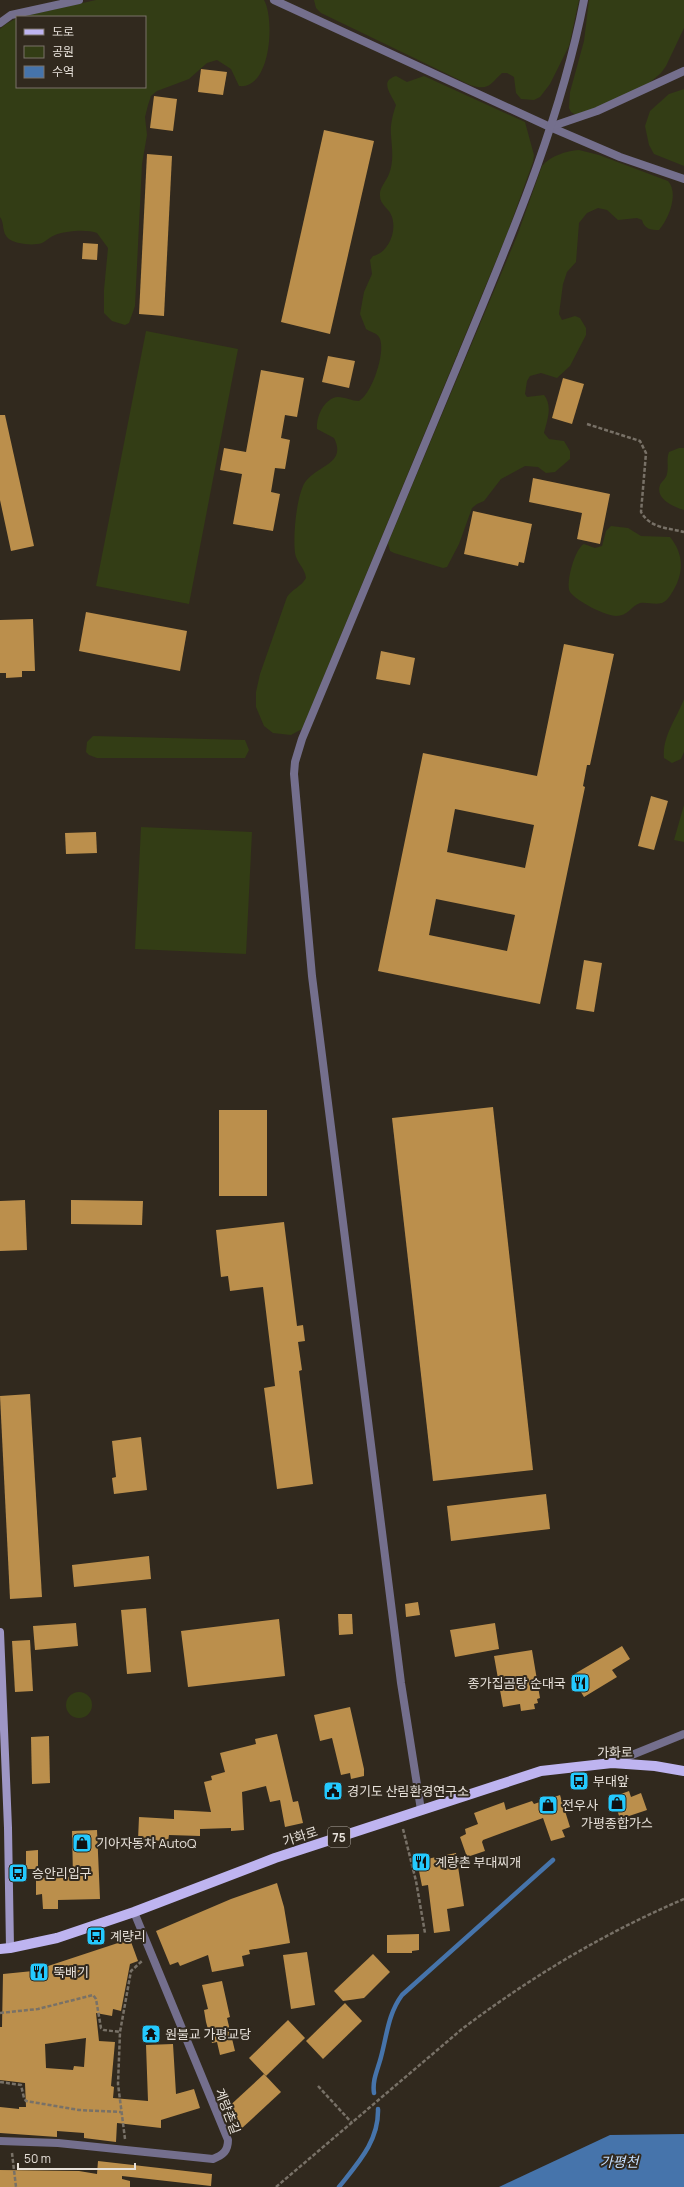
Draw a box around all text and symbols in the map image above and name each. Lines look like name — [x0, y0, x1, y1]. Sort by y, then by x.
legend — [16, 16, 146, 88]
text: 도로 — [52, 23, 74, 40]
text: 공원 — [52, 43, 74, 60]
text: 수역 — [52, 63, 74, 80]
restaurant icon: 종가집곰탕 순대국 — [569, 1672, 591, 1694]
place label: 종가집곰탕 순대국 — [468, 1674, 566, 1692]
street label: 가화로 — [597, 1743, 633, 1761]
bus stop icon: 부대앞 — [568, 1770, 590, 1792]
place label: 부대앞 — [593, 1772, 629, 1790]
public building icon: 경기도 산림환경연구소 — [322, 1780, 344, 1802]
place label: 경기도 산림환경연구소 — [347, 1782, 469, 1800]
shop icon: 가평종합가스 — [606, 1792, 628, 1814]
shop icon: 전우사 — [537, 1794, 559, 1816]
place label: 전우사 — [562, 1796, 598, 1814]
place label: 가평종합가스 — [581, 1814, 653, 1832]
street label: 가화로 — [280, 1822, 320, 1850]
road number: 75 — [328, 1827, 350, 1847]
shop icon: 기아자동차 AutoQ — [71, 1832, 93, 1854]
place label: 기아자동차 AutoQ — [96, 1834, 197, 1852]
restaurant icon: 계량촌 부대찌개 — [410, 1851, 432, 1873]
place label: 계량촌 부대찌개 — [435, 1853, 521, 1871]
bus stop icon: 승안리입구 — [7, 1862, 29, 1884]
place label: 승안리입구 — [32, 1864, 92, 1882]
bus stop icon: 계량리 — [85, 1925, 107, 1947]
place label: 계량리 — [110, 1927, 146, 1945]
restaurant icon: 뚝배기 — [28, 1961, 50, 1983]
place label: 뚝배기 — [53, 1963, 89, 1981]
temple icon: 원불교 가평교당 — [140, 2023, 162, 2045]
place label: 원불교 가평교당 — [165, 2025, 251, 2043]
street label: 계량촌길 — [211, 2085, 245, 2137]
scale bar — [18, 2145, 135, 2171]
text: 50 m — [24, 2150, 51, 2167]
water label: 가평천 — [600, 2152, 639, 2171]

